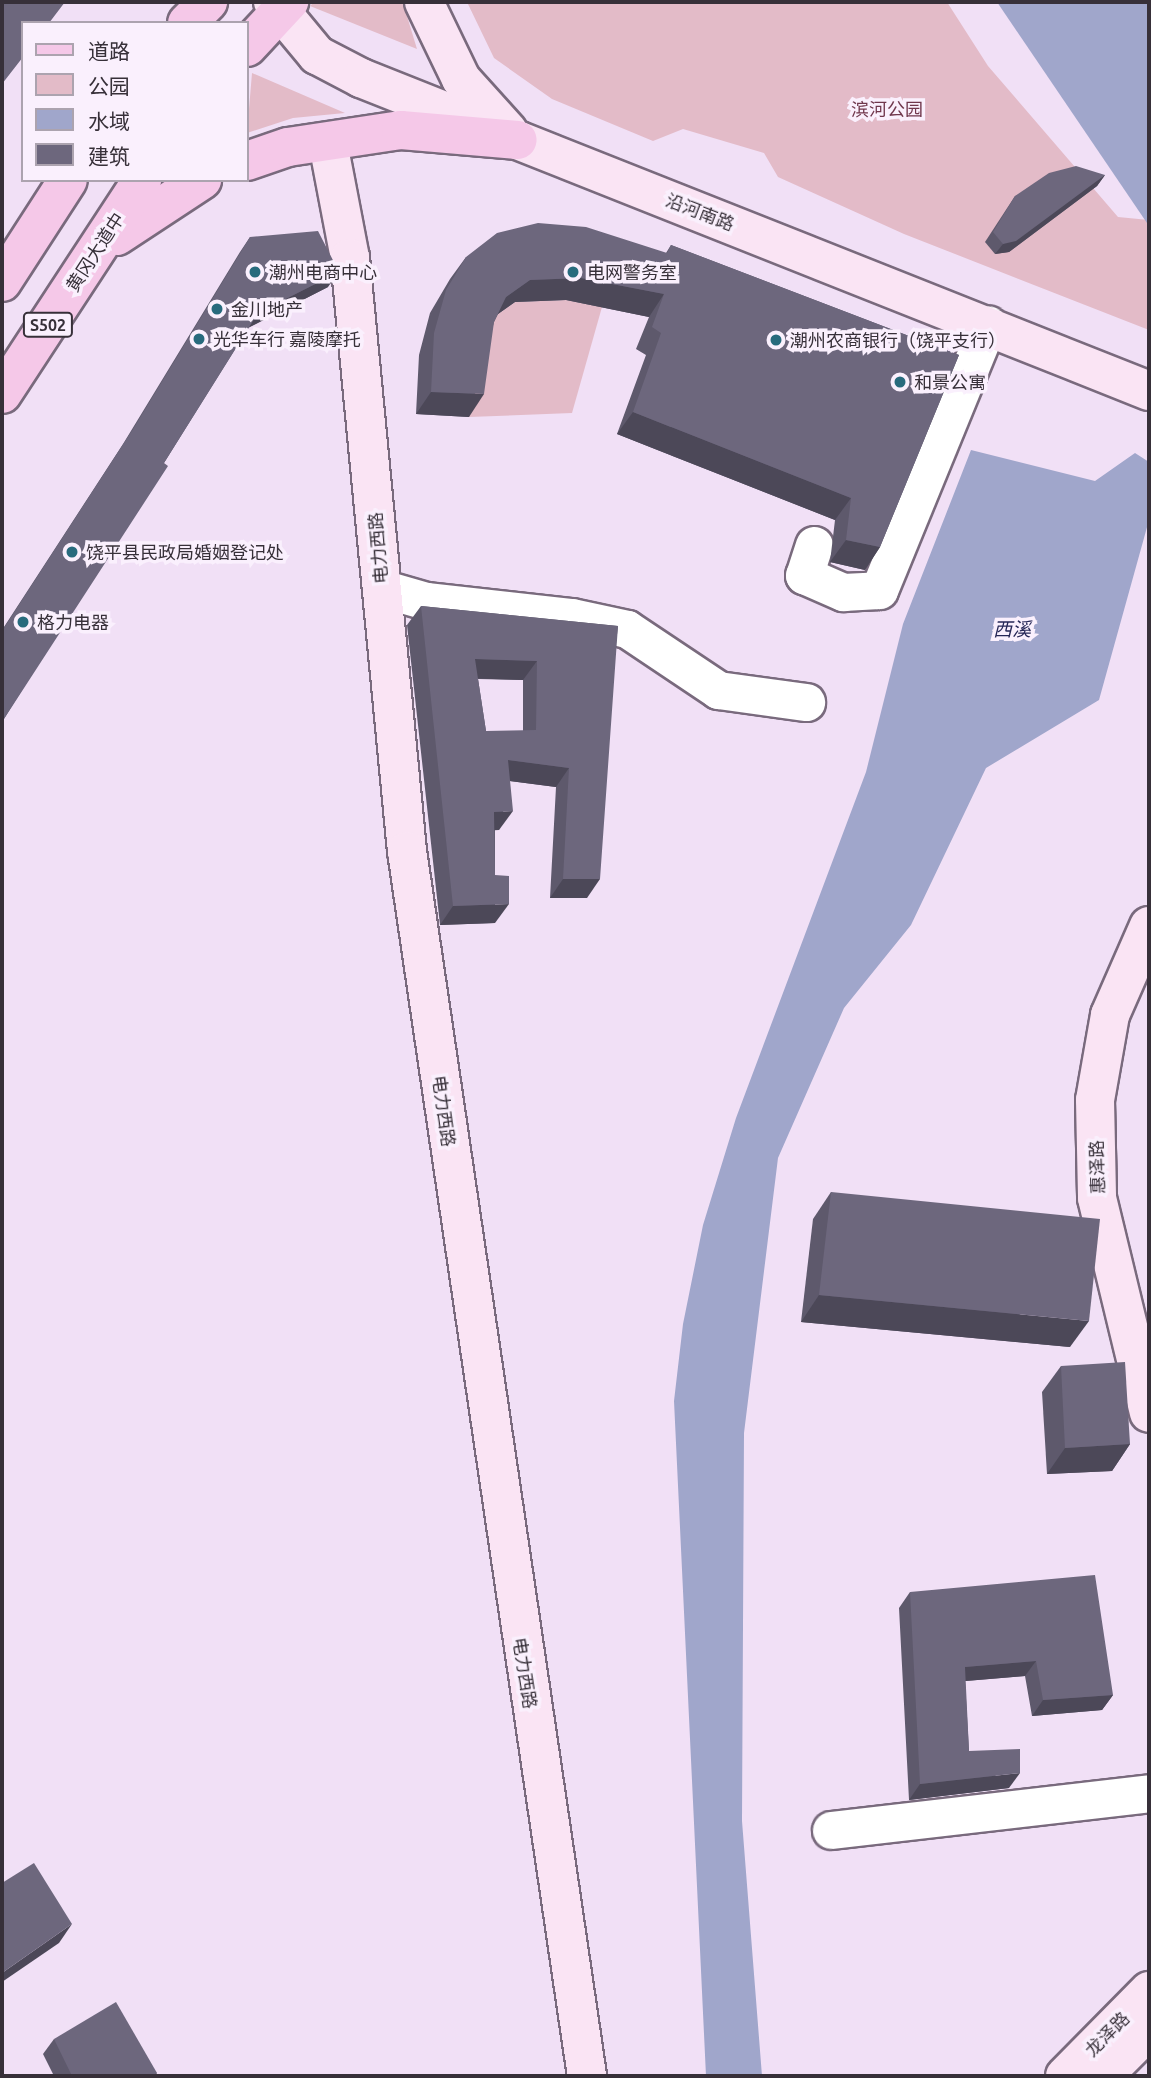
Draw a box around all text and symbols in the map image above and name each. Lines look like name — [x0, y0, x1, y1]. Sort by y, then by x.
legend — [21, 21, 248, 182]
text: 道路 — [88, 39, 130, 63]
text: 公园 — [88, 74, 130, 98]
park label: 滨河公园 — [851, 98, 923, 120]
text: 水域 — [88, 109, 130, 133]
text: 建筑 — [88, 144, 130, 168]
street label: 沿河南路 — [663, 189, 737, 235]
street label: 黄冈大道中 — [61, 208, 129, 296]
place label: 潮州电商中心 — [269, 261, 377, 283]
place label: 电网警务室 — [587, 261, 677, 283]
marker: 潮州电商中心 — [247, 264, 263, 280]
marker: 电网警务室 — [565, 264, 581, 280]
place label: 金川地产 — [231, 298, 303, 320]
marker: 金川地产 — [209, 301, 225, 317]
road number: S502 — [22, 312, 74, 338]
place label: 光华车行 嘉陵摩托 — [213, 328, 361, 350]
place label: 潮州农商银行（饶平支行） — [790, 329, 1006, 351]
marker: 光华车行 嘉陵摩托 — [191, 331, 207, 347]
marker: 潮州农商银行（饶平支行） — [768, 332, 784, 348]
place label: 和景公寓 — [914, 371, 986, 393]
marker: 和景公寓 — [892, 374, 908, 390]
street label: 电力西路 — [364, 511, 392, 585]
place label: 饶平县民政局婚姻登记处 — [86, 541, 284, 563]
marker: 饶平县民政局婚姻登记处 — [64, 544, 80, 560]
place label: 格力电器 — [37, 611, 109, 633]
marker: 格力电器 — [15, 614, 31, 630]
water label: 西溪 — [993, 619, 1031, 641]
street label: 电力西路 — [428, 1074, 460, 1148]
street label: 惠泽路 — [1085, 1140, 1109, 1194]
street label: 电力西路 — [509, 1636, 541, 1710]
street label: 龙泽路 — [1080, 2007, 1134, 2061]

